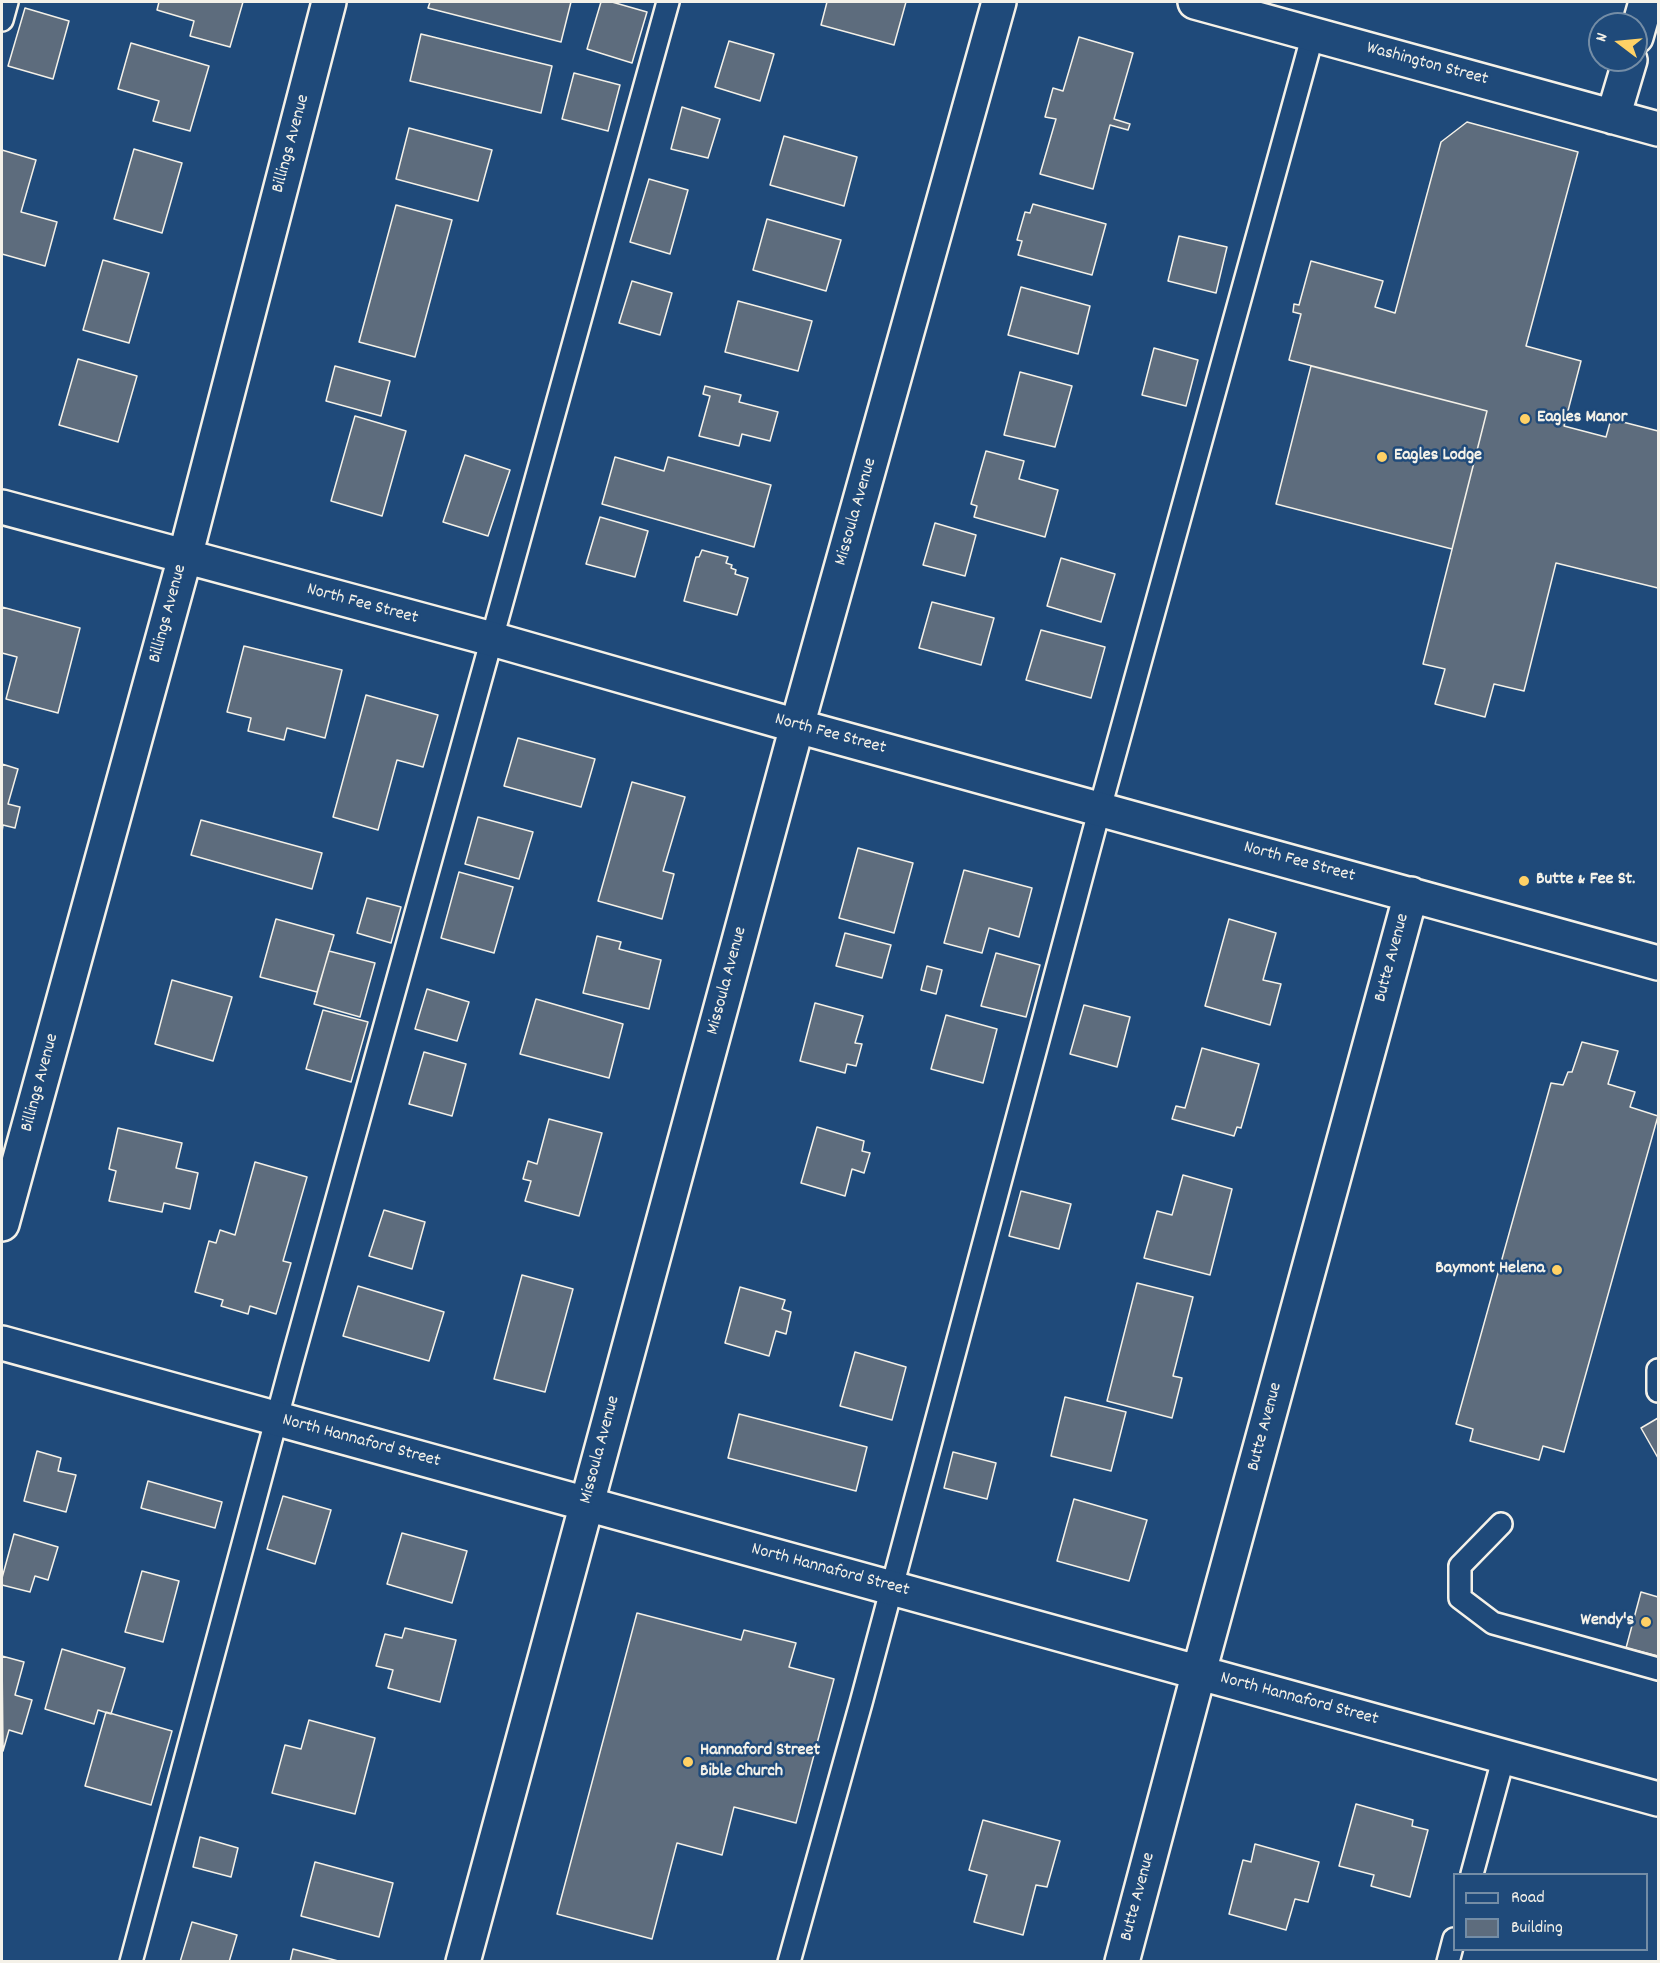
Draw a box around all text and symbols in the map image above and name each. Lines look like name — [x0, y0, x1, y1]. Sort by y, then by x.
north arrow — [1588, 12, 1648, 72]
text: N — [1590, 30, 1614, 44]
street label: Washington Street — [1364, 38, 1490, 92]
street label: Billings Avenue — [269, 93, 315, 195]
place label: Eagles Manor — [1537, 408, 1627, 430]
marker: Eagles Manor — [1518, 412, 1532, 426]
place label: Eagles Lodge — [1394, 446, 1482, 468]
marker: Eagles Lodge — [1375, 450, 1389, 464]
street label: Missoula Avenue — [831, 456, 883, 568]
street label: Billings Avenue — [146, 563, 192, 665]
street label: North Fee Street — [304, 580, 420, 630]
street label: North Fee Street — [772, 710, 888, 760]
street label: North Fee Street — [1241, 838, 1357, 888]
place label: Butte & Fee St. — [1536, 870, 1635, 892]
marker: Butte & Fee St. — [1517, 874, 1531, 888]
street label: Butte Avenue — [1371, 911, 1415, 1005]
street label: Missoula Avenue — [703, 925, 753, 1037]
street label: Billings Avenue — [18, 1032, 64, 1134]
place label: Baymont Helena — [1435, 1259, 1545, 1281]
marker: Baymont Helena — [1550, 1263, 1564, 1277]
street label: Butte Avenue — [1244, 1380, 1288, 1474]
street label: Missoula Avenue — [576, 1394, 626, 1506]
street label: North Hannaford Street — [280, 1411, 442, 1473]
street label: North Hannaford Street — [749, 1540, 911, 1602]
place label: Wendy's — [1581, 1611, 1634, 1633]
marker: Wendy's — [1639, 1615, 1653, 1629]
street label: North Hannaford Street — [1218, 1669, 1380, 1731]
place label: Hannaford Street Bible Church — [700, 1741, 820, 1784]
marker: Hannaford Street Bible Church — [681, 1755, 695, 1769]
street label: Butte Avenue — [1117, 1850, 1161, 1944]
legend — [1453, 1873, 1648, 1951]
text: Road — [1511, 1886, 1545, 1911]
text: Building — [1511, 1916, 1563, 1941]

